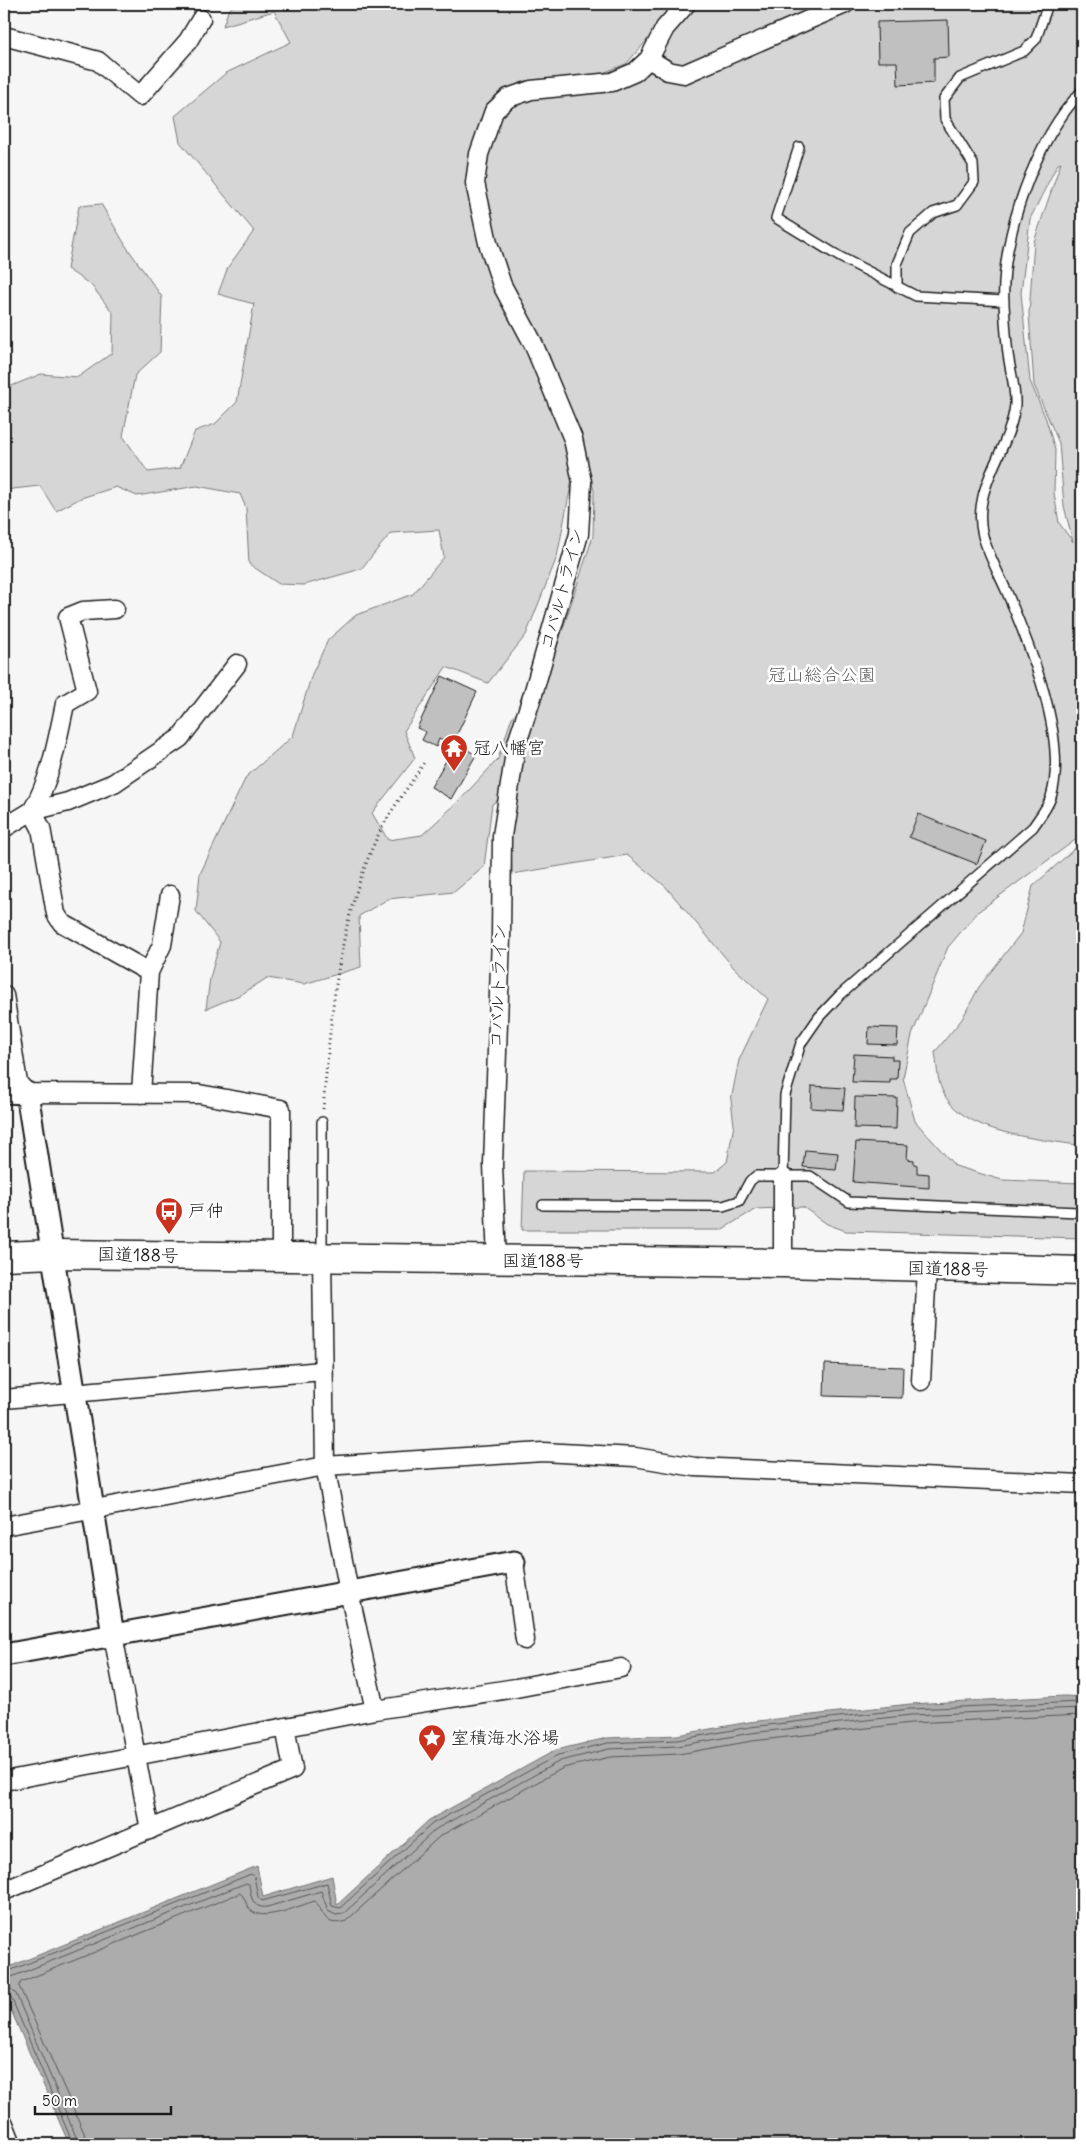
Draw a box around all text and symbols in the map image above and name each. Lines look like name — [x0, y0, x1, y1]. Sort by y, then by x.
street label: コバルトライン — [534, 525, 589, 652]
park label: 冠山総合公園 — [768, 663, 876, 686]
temple icon: 冠八幡宮 — [439, 733, 469, 772]
place label: 冠八幡宮 — [473, 736, 545, 759]
street label: コバルトライン — [484, 923, 511, 1049]
bus stop icon: 戸仲 — [154, 1196, 184, 1235]
place label: 戸仲 — [188, 1199, 224, 1222]
street label: 国道188号 — [97, 1242, 179, 1267]
street label: 国道188号 — [502, 1249, 584, 1272]
street label: 国道188号 — [907, 1256, 989, 1281]
place icon: 室積海水浴場 — [417, 1723, 447, 1762]
place label: 室積海水浴場 — [451, 1726, 559, 1749]
scale bar — [35, 2083, 171, 2115]
text: 50 m — [42, 2091, 77, 2110]

